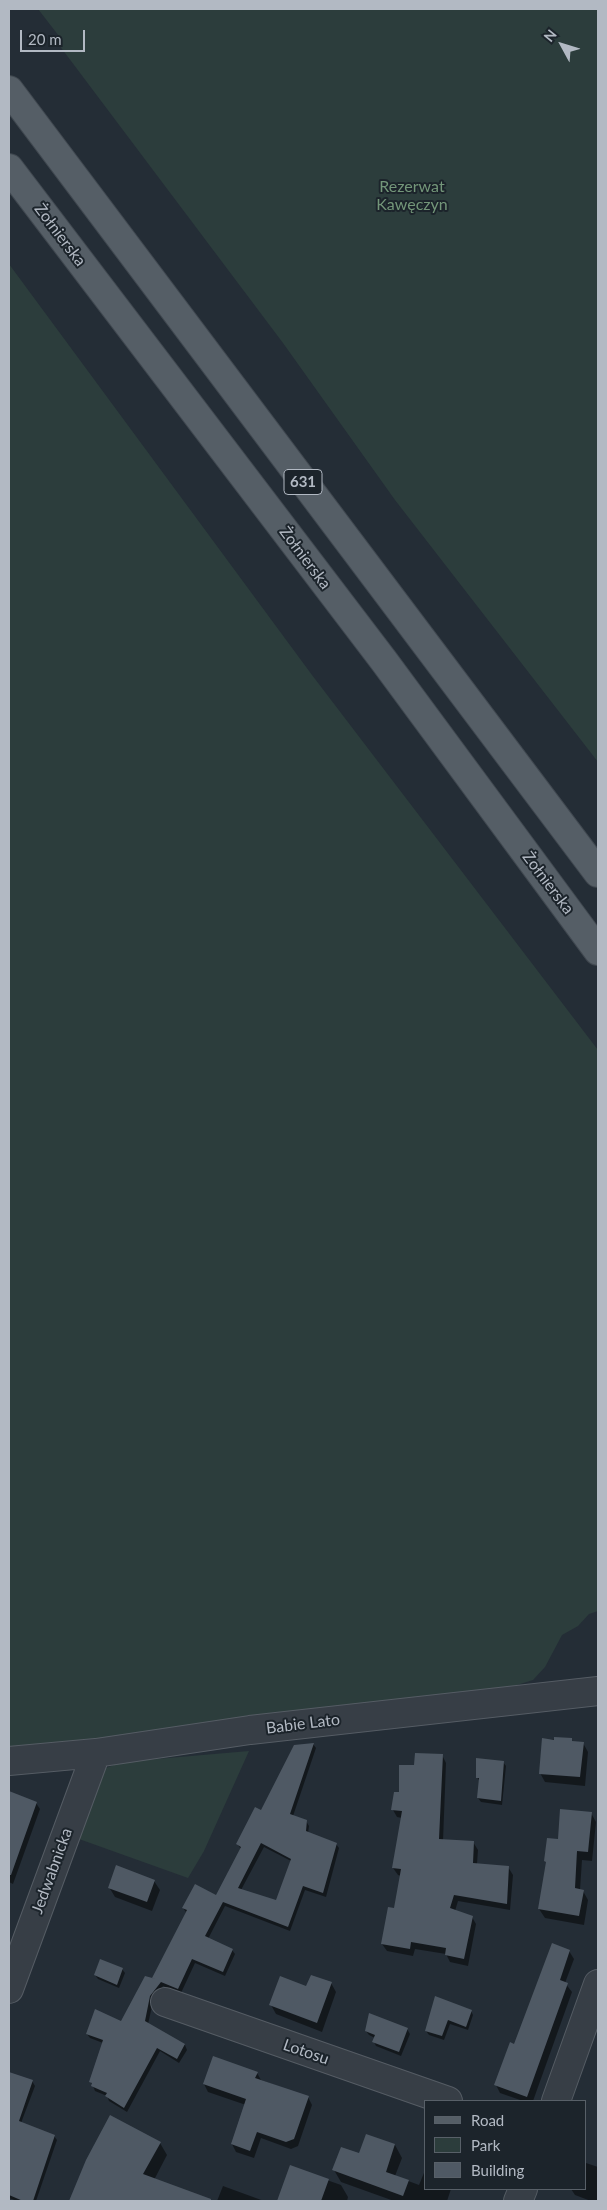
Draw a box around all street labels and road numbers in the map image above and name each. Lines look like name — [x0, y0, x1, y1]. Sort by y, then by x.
street label: Żołnierska — [30, 200, 90, 270]
road number: 631 — [284, 470, 322, 494]
street label: Żołnierska — [275, 523, 335, 593]
street label: Żołnierska — [518, 848, 578, 918]
street label: Babie Lato — [265, 1710, 341, 1738]
street label: Jedwabnicka — [28, 1826, 76, 1916]
street label: Lotosu — [281, 2035, 331, 2069]

